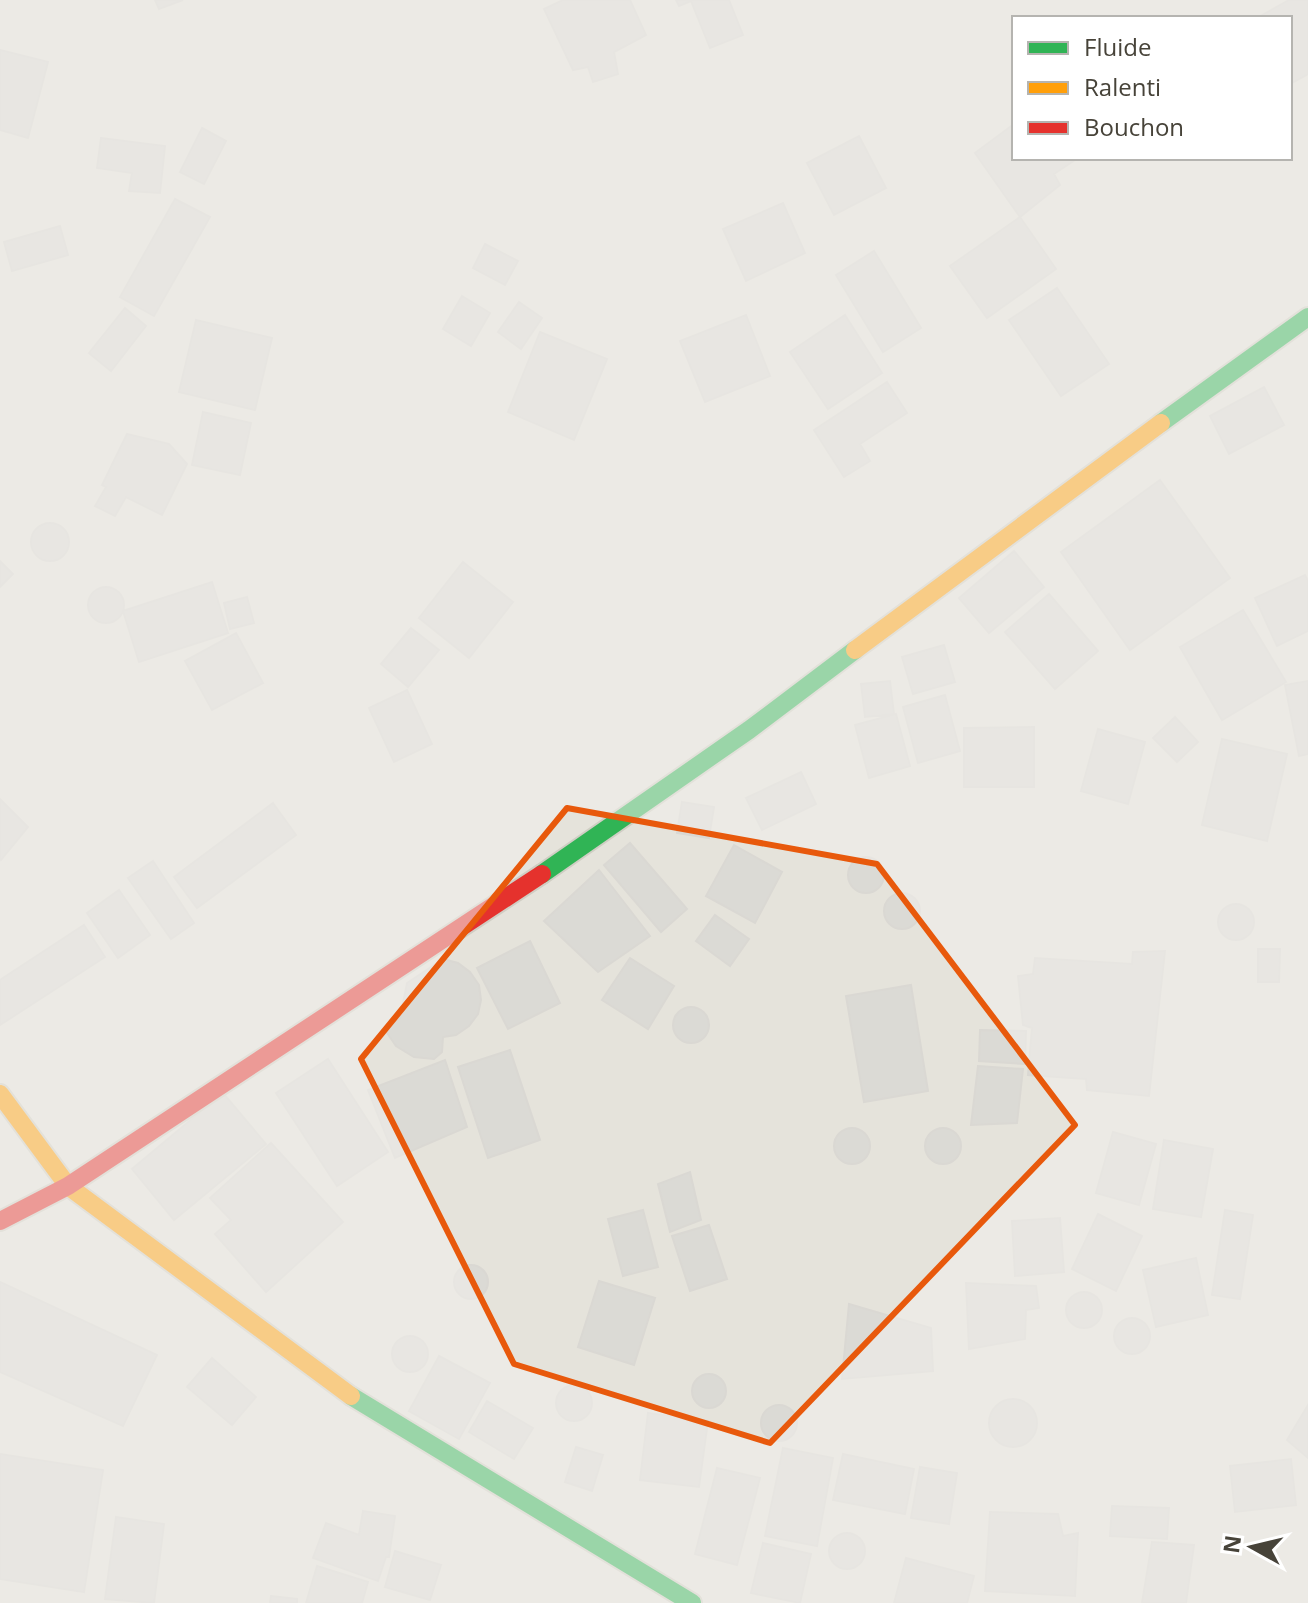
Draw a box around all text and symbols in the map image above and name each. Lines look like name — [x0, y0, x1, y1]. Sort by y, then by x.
legend — [1012, 16, 1292, 160]
text: Fluide — [1084, 30, 1151, 63]
text: Ralenti — [1084, 70, 1161, 103]
text: Bouchon — [1084, 110, 1184, 143]
north arrow — [1212, 1507, 1292, 1587]
text: N — [1215, 1533, 1247, 1555]

